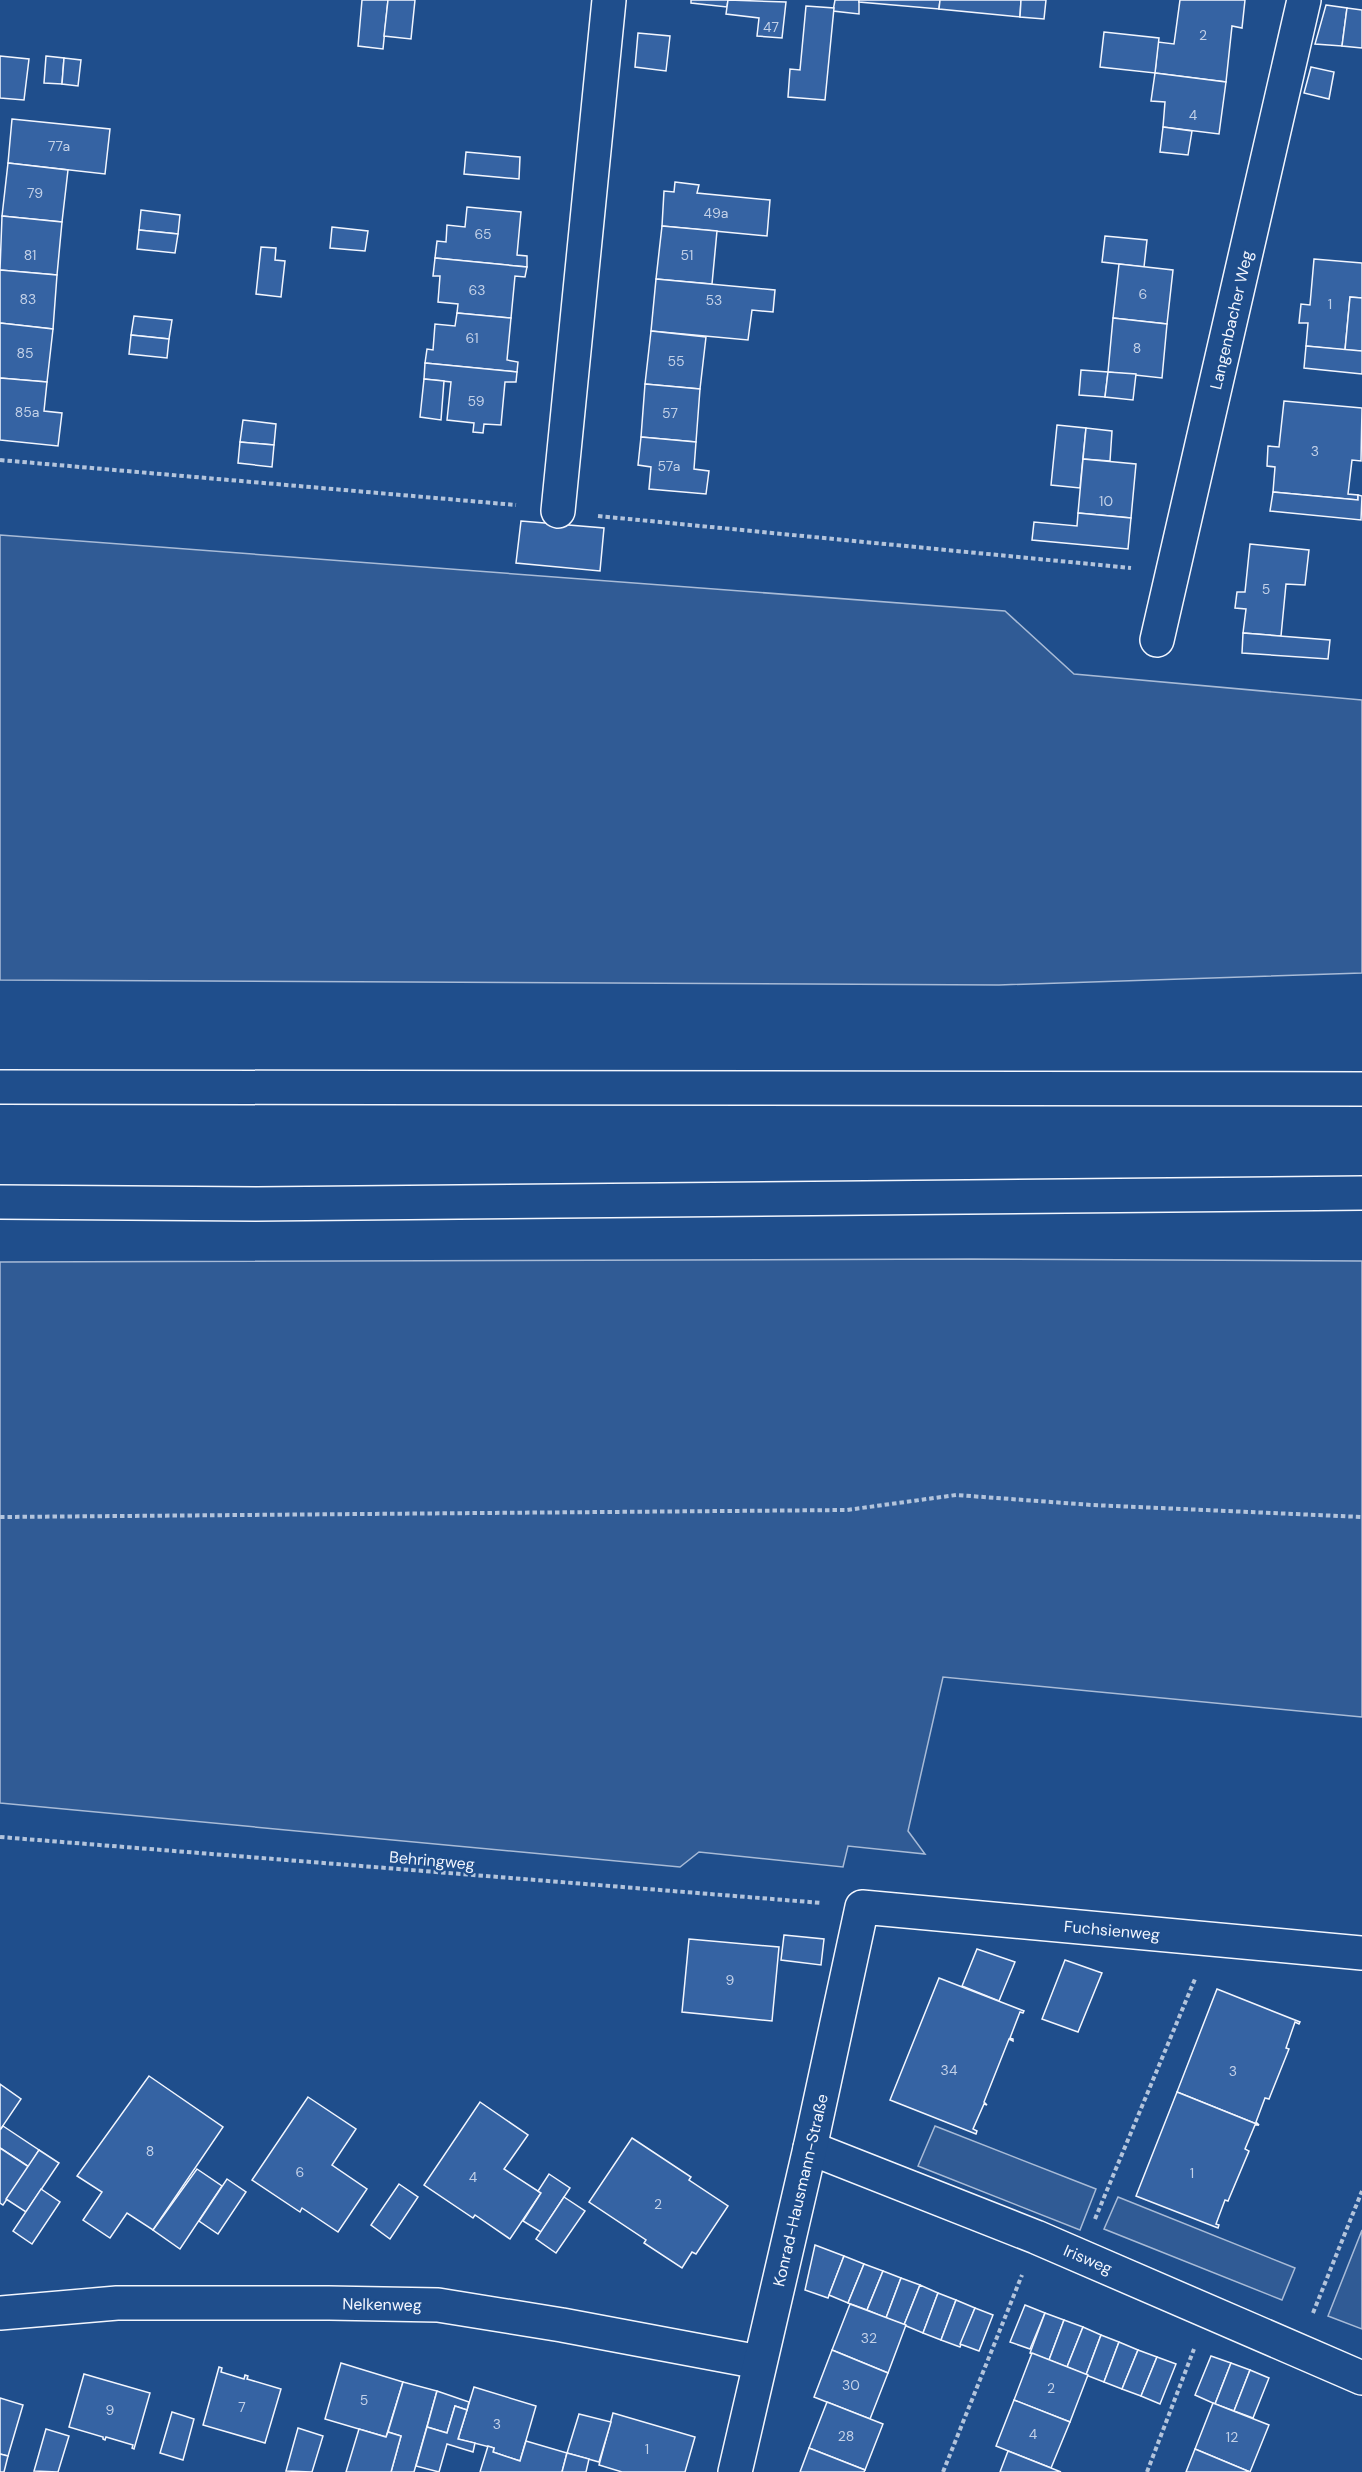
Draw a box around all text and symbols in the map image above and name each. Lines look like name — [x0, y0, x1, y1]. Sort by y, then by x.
house number: 47 — [763, 18, 779, 36]
house number: 2 — [1199, 26, 1207, 44]
house number: 4 — [1189, 106, 1198, 124]
house number: 77a — [48, 137, 70, 155]
house number: 79 — [27, 184, 43, 202]
house number: 49a — [704, 204, 728, 222]
house number: 65 — [474, 225, 492, 243]
house number: 81 — [24, 246, 36, 264]
house number: 51 — [681, 246, 693, 264]
street label: Langenbacher Weg — [1205, 248, 1258, 392]
house number: 63 — [468, 281, 486, 299]
house number: 6 — [1139, 285, 1147, 303]
house number: 83 — [20, 290, 36, 308]
house number: 53 — [706, 291, 722, 309]
house number: 1 — [1328, 295, 1332, 313]
house number: 61 — [465, 329, 479, 347]
house number: 8 — [1133, 339, 1141, 357]
house number: 85 — [16, 344, 34, 362]
house number: 55 — [667, 352, 685, 370]
house number: 59 — [468, 392, 485, 410]
house number: 85a — [15, 403, 39, 421]
house number: 57 — [662, 404, 678, 422]
house number: 3 — [1311, 442, 1319, 460]
house number: 57a — [658, 457, 680, 475]
house number: 10 — [1099, 492, 1113, 510]
house number: 5 — [1262, 580, 1270, 598]
street label: Behringweg — [388, 1846, 476, 1875]
street label: Fuchsienweg — [1063, 1916, 1161, 1945]
house number: 9 — [726, 1971, 735, 1989]
house number: 34 — [941, 2061, 958, 2079]
house number: 3 — [1229, 2062, 1237, 2080]
street label: Konrad-Hausmann-Straße — [768, 2092, 833, 2289]
house number: 8 — [146, 2142, 154, 2160]
house number: 6 — [296, 2163, 304, 2181]
house number: 1 — [1190, 2164, 1194, 2182]
house number: 4 — [469, 2168, 478, 2186]
house number: 2 — [654, 2195, 662, 2213]
street label: Irisweg — [1060, 2240, 1115, 2279]
street label: Nelkenweg — [342, 2293, 422, 2316]
house number: 32 — [861, 2329, 877, 2347]
house number: 30 — [842, 2376, 860, 2394]
house number: 2 — [1047, 2379, 1055, 2397]
house number: 5 — [360, 2391, 368, 2409]
house number: 7 — [238, 2398, 246, 2416]
house number: 9 — [106, 2401, 115, 2419]
house number: 3 — [493, 2415, 501, 2433]
house number: 4 — [1029, 2425, 1038, 2443]
house number: 28 — [838, 2427, 854, 2445]
house number: 12 — [1226, 2428, 1238, 2446]
house number: 1 — [645, 2440, 649, 2458]

